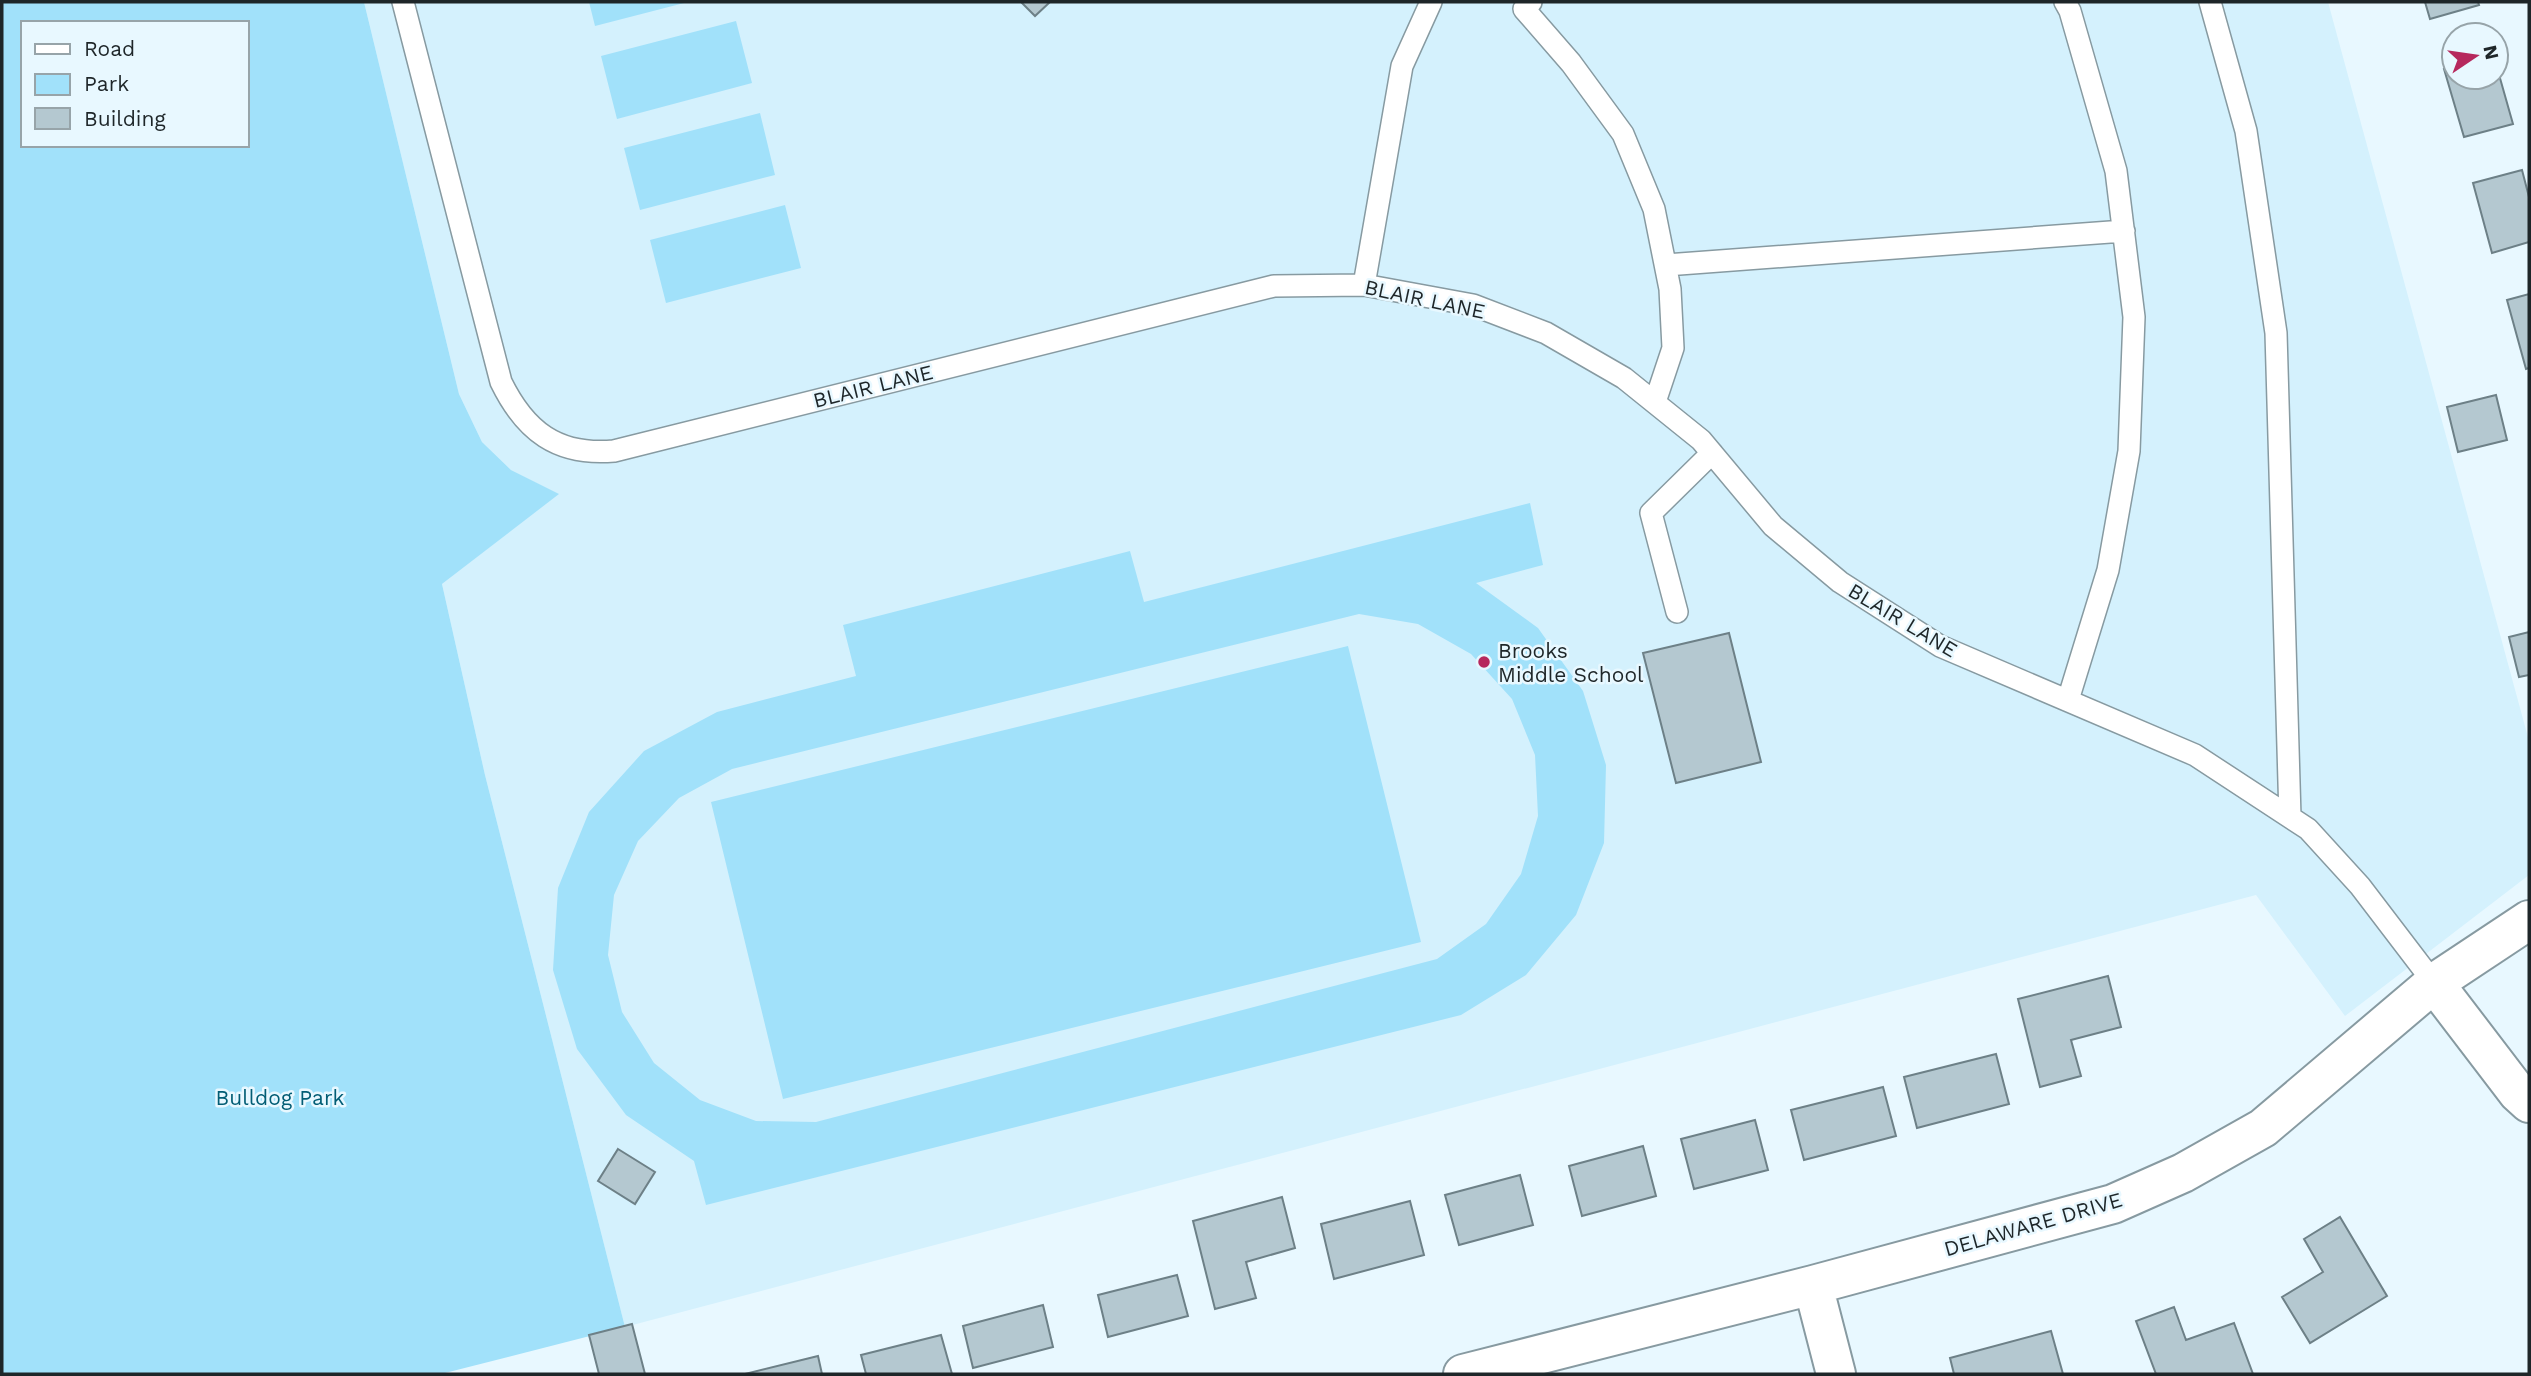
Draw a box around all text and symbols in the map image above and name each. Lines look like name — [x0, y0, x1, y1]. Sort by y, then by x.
legend — [21, 21, 248, 147]
north arrow — [2440, 21, 2510, 91]
text: Road — [84, 36, 135, 61]
text: N — [2478, 43, 2504, 62]
text: Park — [84, 71, 129, 96]
text: Building — [84, 106, 166, 131]
street label: BLAIR LANE — [1362, 274, 1488, 324]
street label: BLAIR LANE — [810, 359, 936, 413]
street label: BLAIR LANE — [1844, 578, 1962, 662]
place label: Brooks Middle School — [1498, 638, 1644, 687]
marker: Brooks Middle School — [1476, 654, 1492, 670]
park label: Bulldog Park — [216, 1085, 344, 1110]
street label: DELAWARE DRIVE — [1941, 1187, 2125, 1261]

